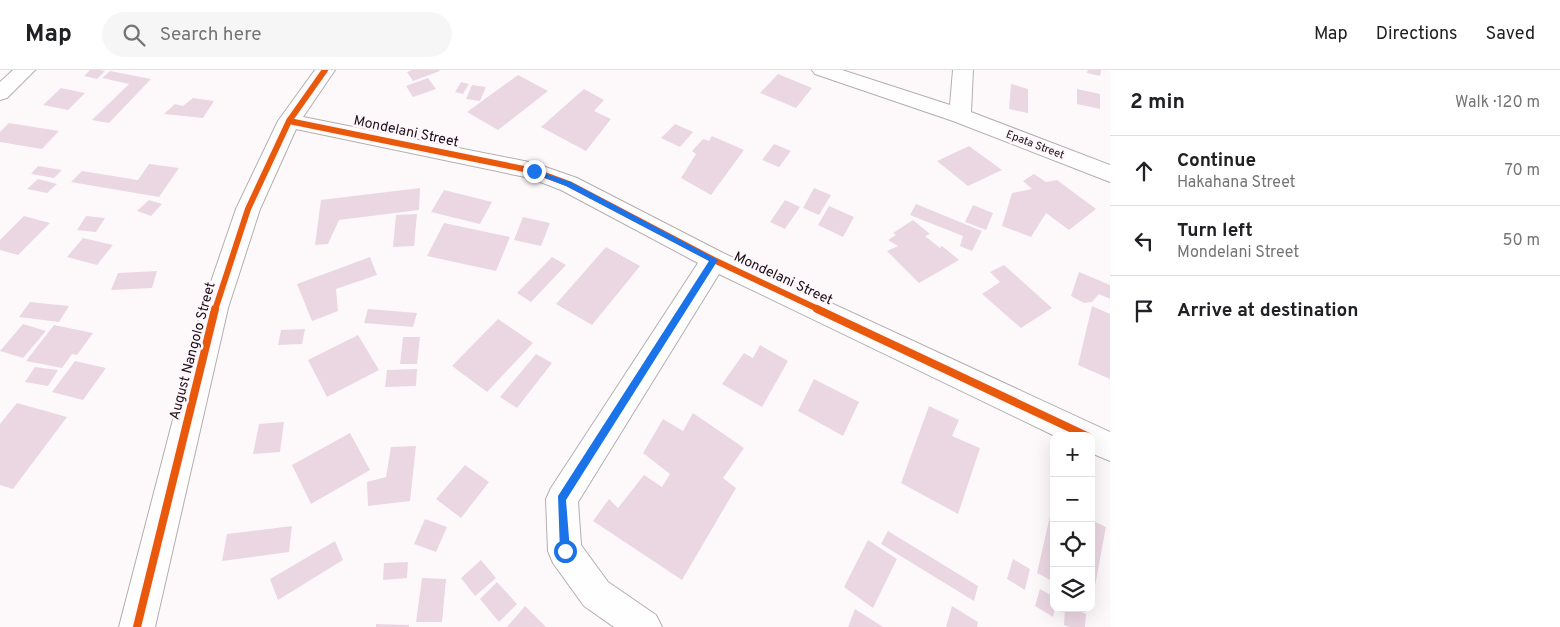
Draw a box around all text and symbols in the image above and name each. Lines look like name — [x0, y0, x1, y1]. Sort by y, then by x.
search box — [102, 12, 452, 57]
text: Map — [25, 20, 72, 50]
icon: search — [120, 21, 148, 49]
text: Search here — [160, 23, 261, 47]
text: Map — [1314, 23, 1348, 46]
text: Directions — [1376, 23, 1458, 46]
text: Saved — [1486, 23, 1535, 46]
text: 2 min — [1130, 89, 1185, 116]
text: Walk · 120 m — [1455, 93, 1540, 113]
street label: Mondelani Street — [352, 113, 460, 151]
street label: Epata Street — [1004, 127, 1066, 163]
text: Continue — [1177, 149, 1256, 173]
icon: ahead — [1130, 157, 1158, 185]
route end — [523, 160, 546, 183]
text: 70 m — [1505, 161, 1540, 181]
text: Hakahana Street — [1177, 173, 1296, 193]
text: Turn left — [1177, 219, 1253, 243]
icon: left — [1130, 227, 1158, 255]
text: 50 m — [1503, 231, 1540, 251]
text: Mondelani Street — [1177, 243, 1299, 263]
street label: Mondelani Street — [731, 249, 835, 309]
street label: August Nangolo Street — [166, 280, 220, 422]
icon: arrive — [1130, 297, 1158, 325]
text: Arrive at destination — [1177, 299, 1358, 323]
map controls — [1050, 432, 1095, 612]
button: + — [1050, 432, 1095, 477]
button: − — [1050, 477, 1095, 522]
button: locate — [1050, 522, 1095, 567]
route start — [554, 540, 577, 563]
button: layers — [1050, 567, 1095, 612]

